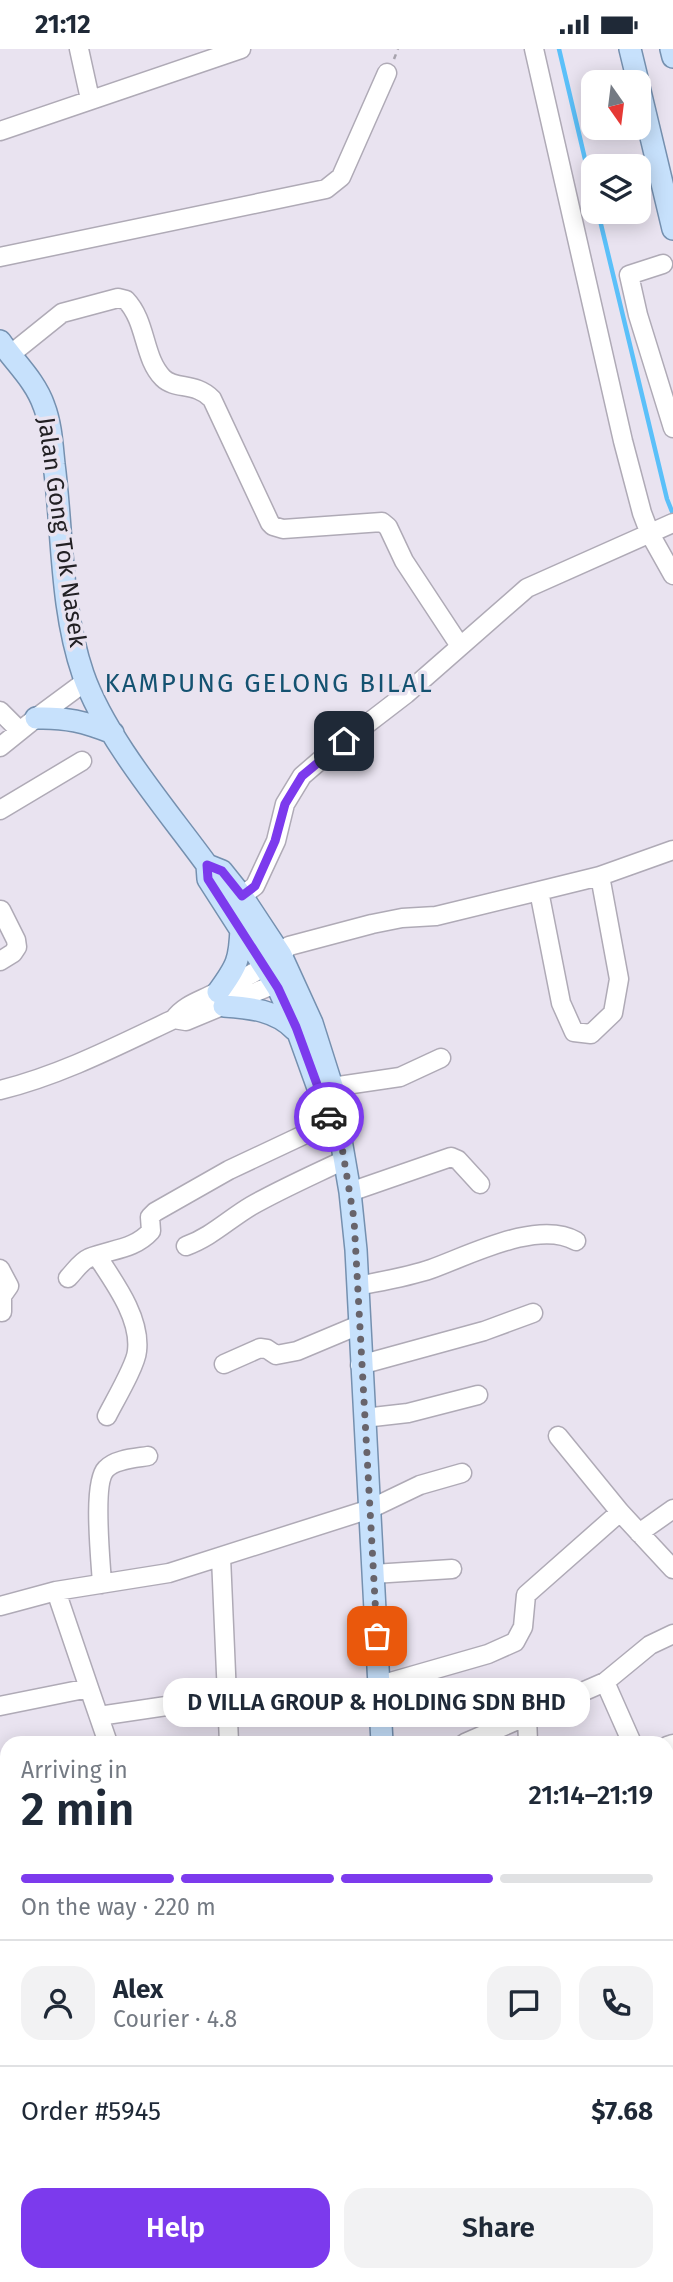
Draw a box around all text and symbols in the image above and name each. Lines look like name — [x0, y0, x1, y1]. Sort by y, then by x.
text: 21:12 — [35, 9, 91, 40]
north arrow — [581, 70, 651, 140]
map controls — [581, 70, 651, 224]
button: layers — [581, 154, 651, 224]
street label: Jalan Gong Tok Nasek — [32, 415, 92, 650]
district label: KAMPUNG GELONG BILAL — [104, 668, 434, 699]
pin — [314, 711, 374, 771]
icon: home — [325, 722, 363, 760]
courier — [294, 1082, 364, 1152]
icon: car — [310, 1098, 348, 1136]
pin — [347, 1606, 407, 1666]
icon: bag — [358, 1617, 396, 1655]
callout: D VILLA GROUP & HOLDING SDN BHD — [163, 1678, 590, 1727]
text: D VILLA GROUP & HOLDING SDN BHD — [187, 1688, 566, 1716]
text: Arriving in — [21, 1756, 128, 1784]
text: 21:14–21:19 — [528, 1780, 653, 1811]
text: 2 min — [21, 1782, 134, 1837]
text: On the way · 220 m — [21, 1893, 216, 1921]
button: person — [21, 1966, 95, 2040]
button: chat — [487, 1966, 561, 2040]
button: phone — [579, 1966, 653, 2040]
text: Alex — [113, 1974, 163, 2005]
text: Courier · 4.8 — [113, 2005, 237, 2033]
text: Order #5945 — [21, 2096, 161, 2127]
text: $7.68 — [591, 2096, 653, 2127]
button: Help — [21, 2188, 330, 2268]
button: Share — [344, 2188, 653, 2268]

